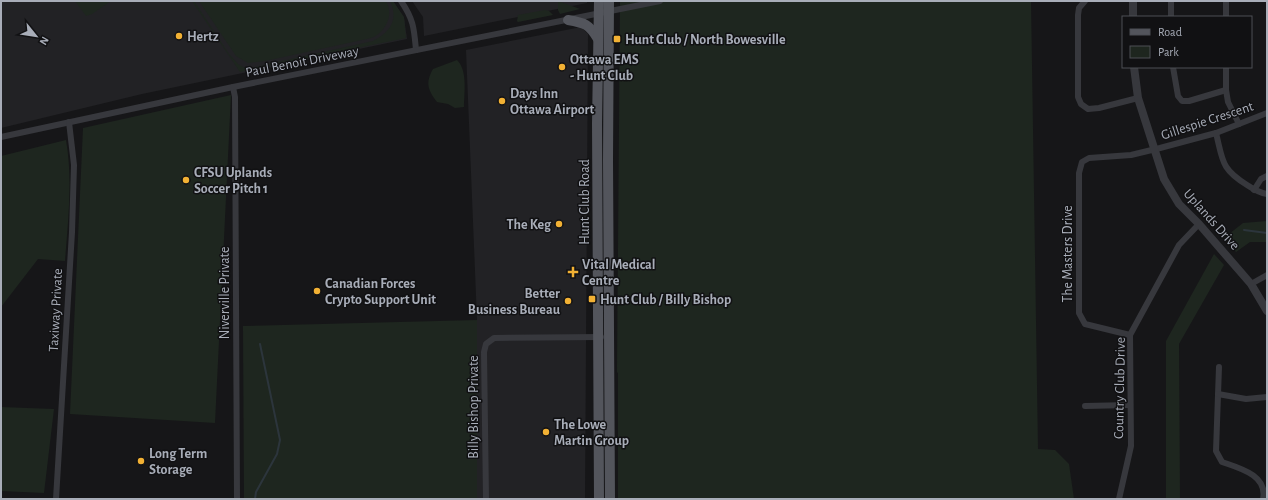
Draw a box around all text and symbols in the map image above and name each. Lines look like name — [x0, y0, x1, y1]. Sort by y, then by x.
north arrow — [16, 16, 56, 56]
legend — [1122, 16, 1252, 68]
text: Road — [1158, 26, 1182, 38]
place label: Hertz — [187, 30, 219, 44]
marker: Hertz — [174, 31, 184, 41]
place label: Hunt Club / North Bowesville — [625, 33, 786, 47]
marker: Hunt Club / North Bowesville — [612, 34, 622, 44]
text: N — [38, 35, 51, 47]
street label: Paul Benoit Driveway — [244, 44, 360, 80]
text: Park — [1158, 46, 1179, 58]
place label: Ottawa EMS - Hunt Club — [570, 53, 639, 83]
marker: Ottawa EMS - Hunt Club — [557, 62, 567, 72]
place label: Days Inn Ottawa Airport — [510, 87, 594, 117]
marker: Days Inn Ottawa Airport — [497, 96, 507, 106]
street label: Gillespie Crescent — [1159, 99, 1256, 142]
street label: Hunt Club Road — [578, 159, 592, 245]
place label: CFSU Uplands Soccer Pitch 1 — [194, 166, 272, 196]
marker: CFSU Uplands Soccer Pitch 1 — [181, 175, 191, 185]
street label: Uplands Drive — [1180, 187, 1242, 253]
street label: The Masters Drive — [1061, 205, 1075, 303]
place label: The Keg — [506, 218, 552, 232]
marker: The Keg — [554, 219, 564, 229]
street label: Niverville Private — [218, 247, 232, 339]
place label: Vital Medical Centre — [582, 258, 655, 288]
marker: Vital Medical Centre — [567, 266, 579, 278]
street label: Taxiway Private — [47, 268, 65, 352]
place label: Canadian Forces Crypto Support Unit — [325, 277, 436, 307]
marker: Canadian Forces Crypto Support Unit — [312, 286, 322, 296]
place label: Better Business Bureau — [468, 287, 561, 317]
place label: Hunt Club / Billy Bishop — [600, 293, 731, 307]
marker: Hunt Club / Billy Bishop — [587, 294, 597, 304]
marker: Better Business Bureau — [563, 296, 573, 306]
street label: Country Club Drive — [1112, 337, 1128, 439]
street label: Billy Bishop Private — [467, 355, 481, 459]
place label: The Lowe Martin Group — [554, 418, 629, 448]
marker: The Lowe Martin Group — [541, 427, 551, 437]
place label: Long Term Storage — [149, 447, 207, 477]
marker: Long Term Storage — [136, 456, 146, 466]

